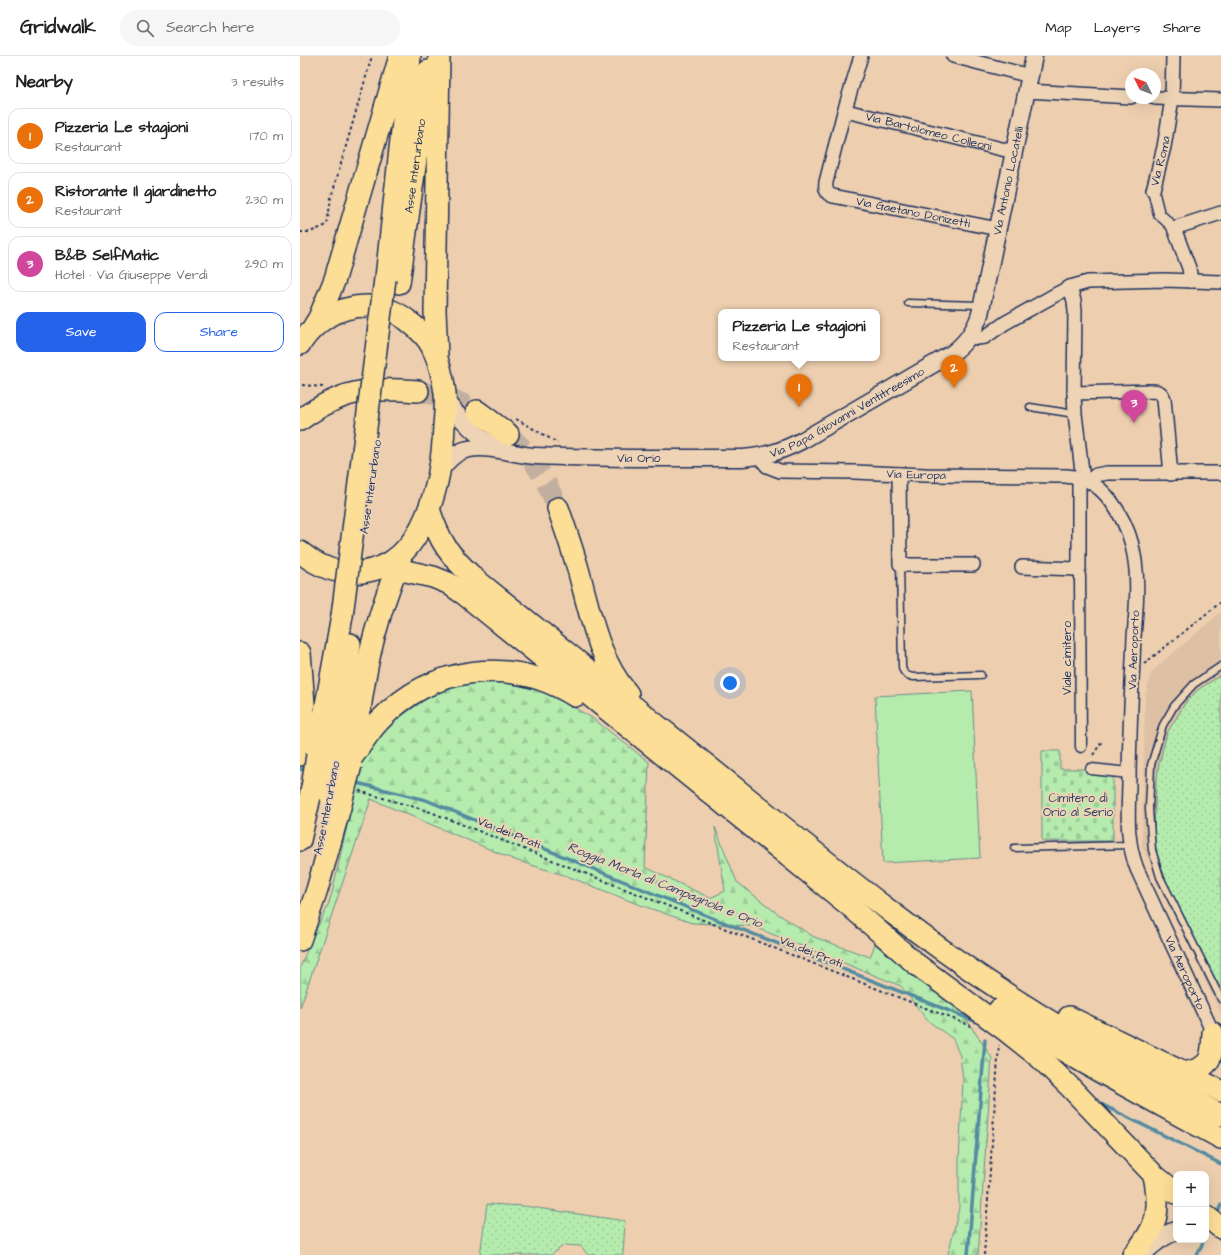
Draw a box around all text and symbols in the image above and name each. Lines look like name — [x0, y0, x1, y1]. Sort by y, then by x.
search box — [120, 10, 400, 46]
text: Gridwalk — [20, 14, 96, 41]
icon: search — [134, 17, 156, 39]
text: Search here — [166, 17, 254, 38]
text: Map — [1045, 18, 1072, 38]
text: Layers — [1094, 18, 1141, 38]
text: Share — [1163, 18, 1201, 38]
north arrow — [1125, 68, 1161, 104]
text: Nearby — [16, 70, 73, 94]
text: 3 results — [231, 73, 284, 91]
street label: Via Bartolomeo Colleoni — [864, 108, 994, 155]
text: Pizzeria Le stagioni — [55, 117, 188, 138]
street label: Asse Interurbano — [400, 118, 430, 214]
street label: Via Antonio Locatelli — [988, 125, 1028, 237]
text: 1 — [29, 127, 31, 145]
text: 170 m — [250, 127, 283, 145]
street label: Via Roma — [1146, 135, 1174, 188]
text: Restaurant — [55, 138, 122, 156]
text: Ristorante Il giardinetto — [55, 181, 216, 202]
text: 2 — [26, 191, 34, 209]
text: 230 m — [245, 191, 283, 209]
street label: Via Gaetano Donizetti — [855, 192, 972, 232]
text: Restaurant — [55, 202, 122, 220]
text: B&B SelfMatic — [55, 245, 159, 266]
text: 3 — [27, 255, 33, 273]
text: 290 m — [245, 255, 283, 273]
text: Hotel · Via Giuseppe Verdi — [55, 266, 208, 284]
popup — [718, 309, 880, 361]
button: Save — [16, 312, 146, 352]
button: Share — [154, 312, 284, 352]
text: Pizzeria Le stagioni — [733, 316, 865, 337]
text: Restaurant — [733, 337, 799, 355]
pin: 2 — [941, 355, 967, 388]
street label: Via Papa Giovanni Ventitreesimo — [768, 363, 928, 462]
pin: 1 — [786, 374, 812, 407]
pin: 3 — [1121, 390, 1147, 423]
street label: Asse Interurbano — [356, 438, 386, 535]
street label: Via Orio — [617, 449, 661, 467]
street label: Via Europa — [886, 465, 946, 484]
street label: Via Aeroporto — [1124, 610, 1144, 690]
street label: Viale cimitero — [1059, 621, 1076, 695]
your location — [720, 673, 740, 693]
street label: Asse Interurbano — [310, 759, 344, 856]
park label: Cimitero di Orio al Serio — [1043, 790, 1113, 821]
street label: Via dei Prati — [475, 813, 543, 853]
water label: Roggia Morla di Campagnola e Orio — [565, 838, 766, 934]
street label: Via dei Prati — [777, 932, 845, 972]
street label: Via Aeroporto — [1161, 933, 1210, 1012]
map controls — [1173, 1171, 1209, 1243]
button: + — [1173, 1171, 1209, 1207]
button: − — [1173, 1207, 1209, 1243]

